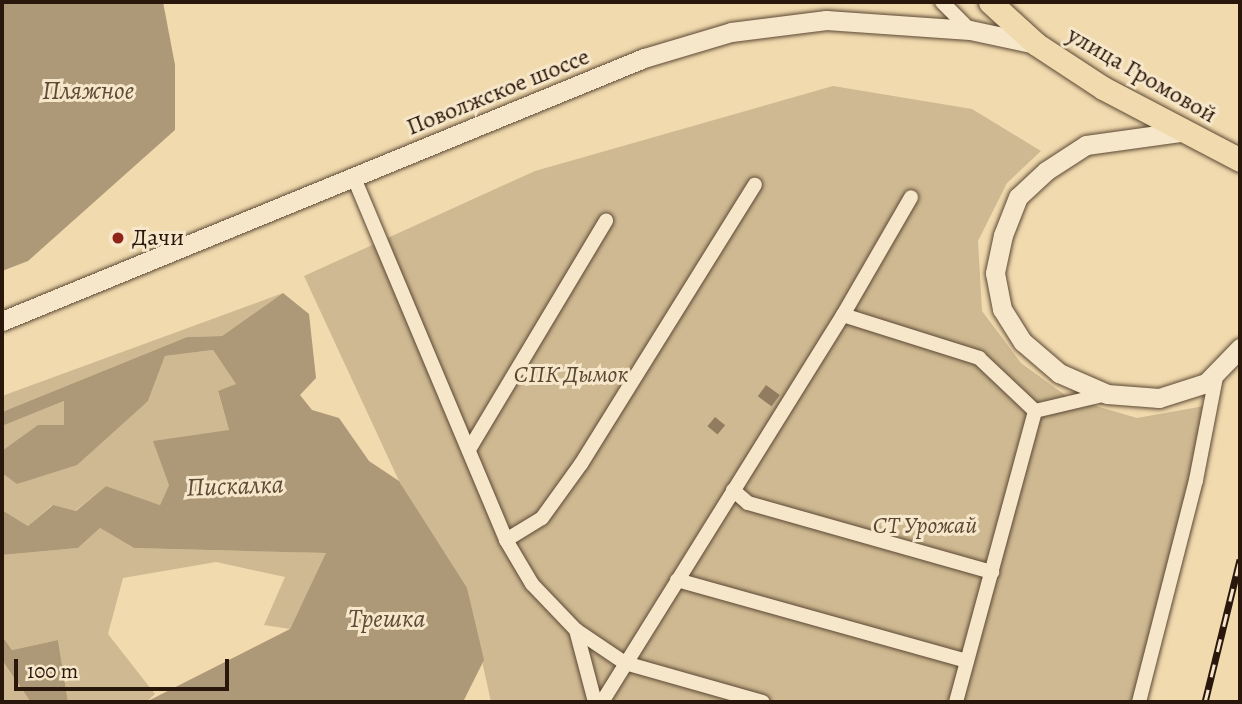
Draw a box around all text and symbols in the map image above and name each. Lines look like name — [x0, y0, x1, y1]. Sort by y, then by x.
street label: улица Громовой — [1062, 21, 1222, 129]
street label: Поволжское шоссе — [402, 42, 594, 142]
water label: Пляжное — [42, 75, 134, 107]
place label: Дачи — [132, 224, 184, 252]
marker: Дачи — [110, 230, 126, 246]
park label: СПК Дымок — [514, 361, 628, 389]
water label: Пискалка — [186, 469, 284, 503]
park label: СТ Урожай — [873, 512, 977, 540]
water label: Трешка — [348, 603, 426, 635]
scale bar — [18, 644, 233, 688]
text: 100 m — [27, 657, 78, 685]

